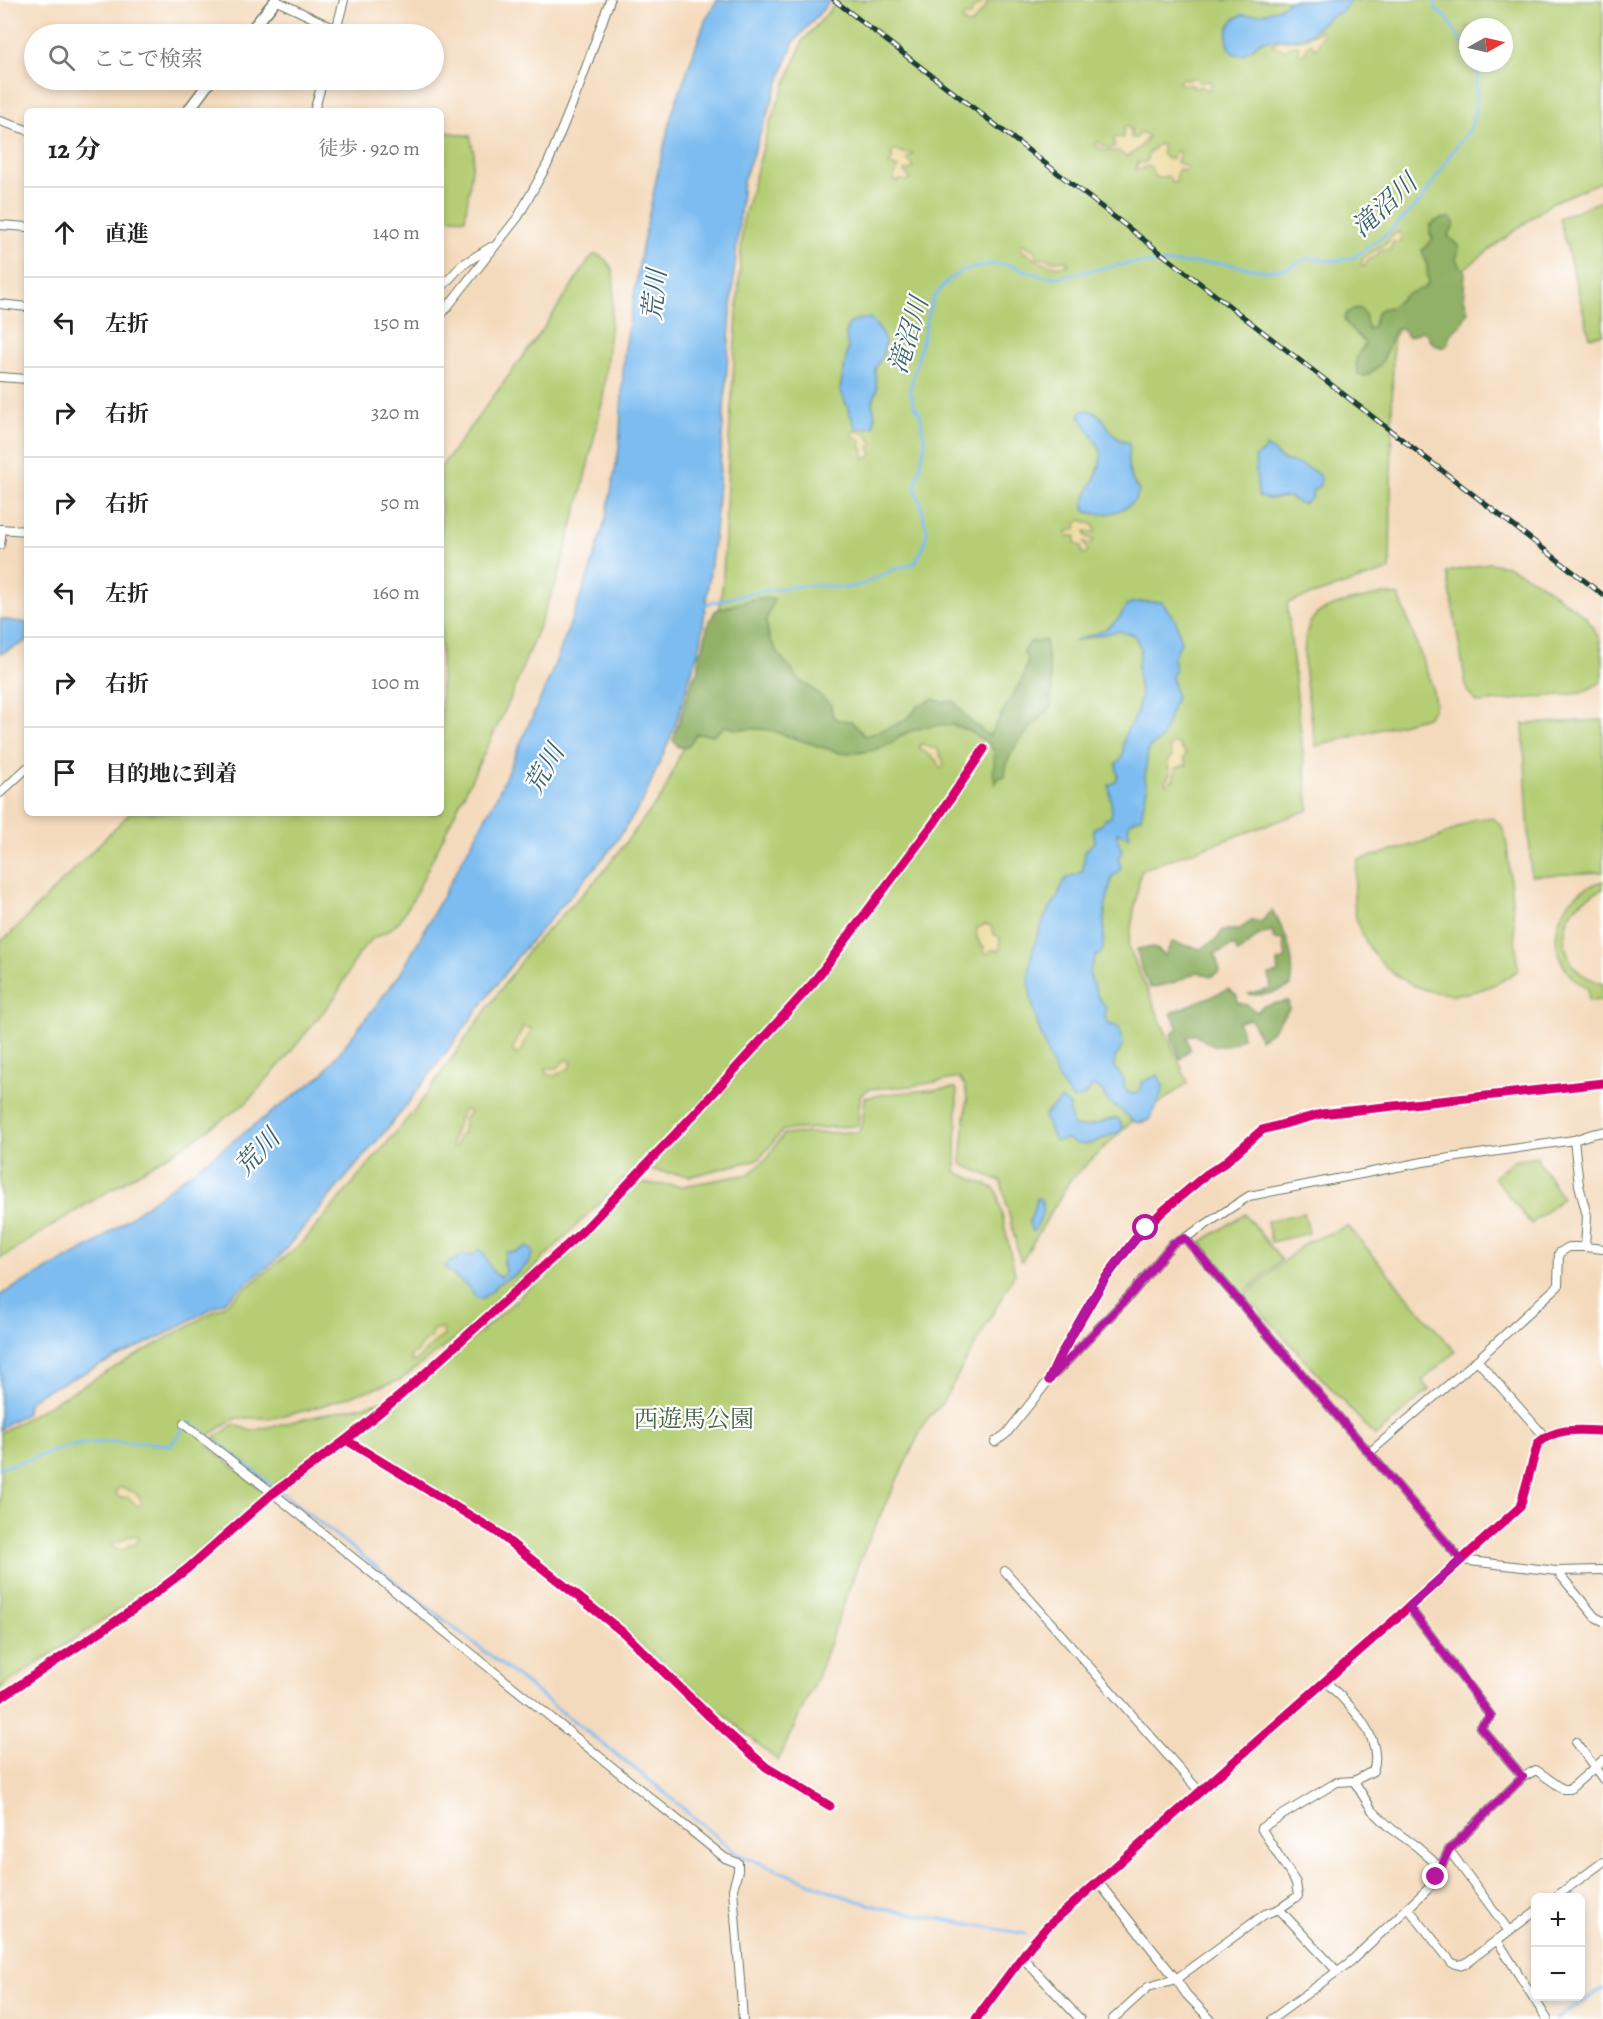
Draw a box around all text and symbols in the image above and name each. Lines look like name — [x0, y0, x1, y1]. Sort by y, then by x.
north arrow — [1459, 18, 1513, 72]
search box — [24, 24, 444, 90]
icon: search — [45, 41, 78, 74]
text: ここで検索 — [93, 44, 203, 74]
text: 12 分 — [48, 132, 100, 167]
text: 徒歩 · 920 m — [318, 135, 420, 162]
water label: 滝沼川 — [1344, 164, 1427, 245]
icon: ahead — [48, 216, 81, 249]
text: 直進 — [105, 219, 149, 249]
text: 140 m — [373, 219, 420, 246]
water label: 荒川 — [634, 264, 675, 323]
water label: 滝沼川 — [880, 290, 937, 378]
icon: left — [48, 306, 81, 339]
text: 左折 — [105, 309, 149, 339]
text: 150 m — [373, 309, 420, 336]
icon: right — [48, 396, 81, 429]
text: 右折 — [105, 399, 149, 429]
text: 320 m — [371, 399, 420, 426]
icon: right — [48, 486, 81, 519]
text: 右折 — [105, 489, 149, 519]
text: 50 m — [380, 489, 420, 516]
icon: left — [48, 576, 81, 609]
text: 左折 — [105, 579, 149, 609]
text: 160 m — [373, 579, 420, 606]
icon: right — [48, 666, 81, 699]
text: 右折 — [105, 669, 149, 699]
text: 100 m — [371, 669, 420, 696]
water label: 荒川 — [516, 735, 574, 801]
icon: arrive — [48, 756, 81, 789]
text: 目的地に到着 — [105, 759, 237, 789]
water label: 荒川 — [227, 1119, 290, 1183]
route start — [1132, 1214, 1158, 1240]
park label: 西遊馬公園 — [634, 1403, 754, 1435]
route end — [1422, 1863, 1448, 1889]
map controls — [1531, 1893, 1585, 2001]
button: + — [1531, 1893, 1585, 1947]
button: − — [1531, 1947, 1585, 2001]

